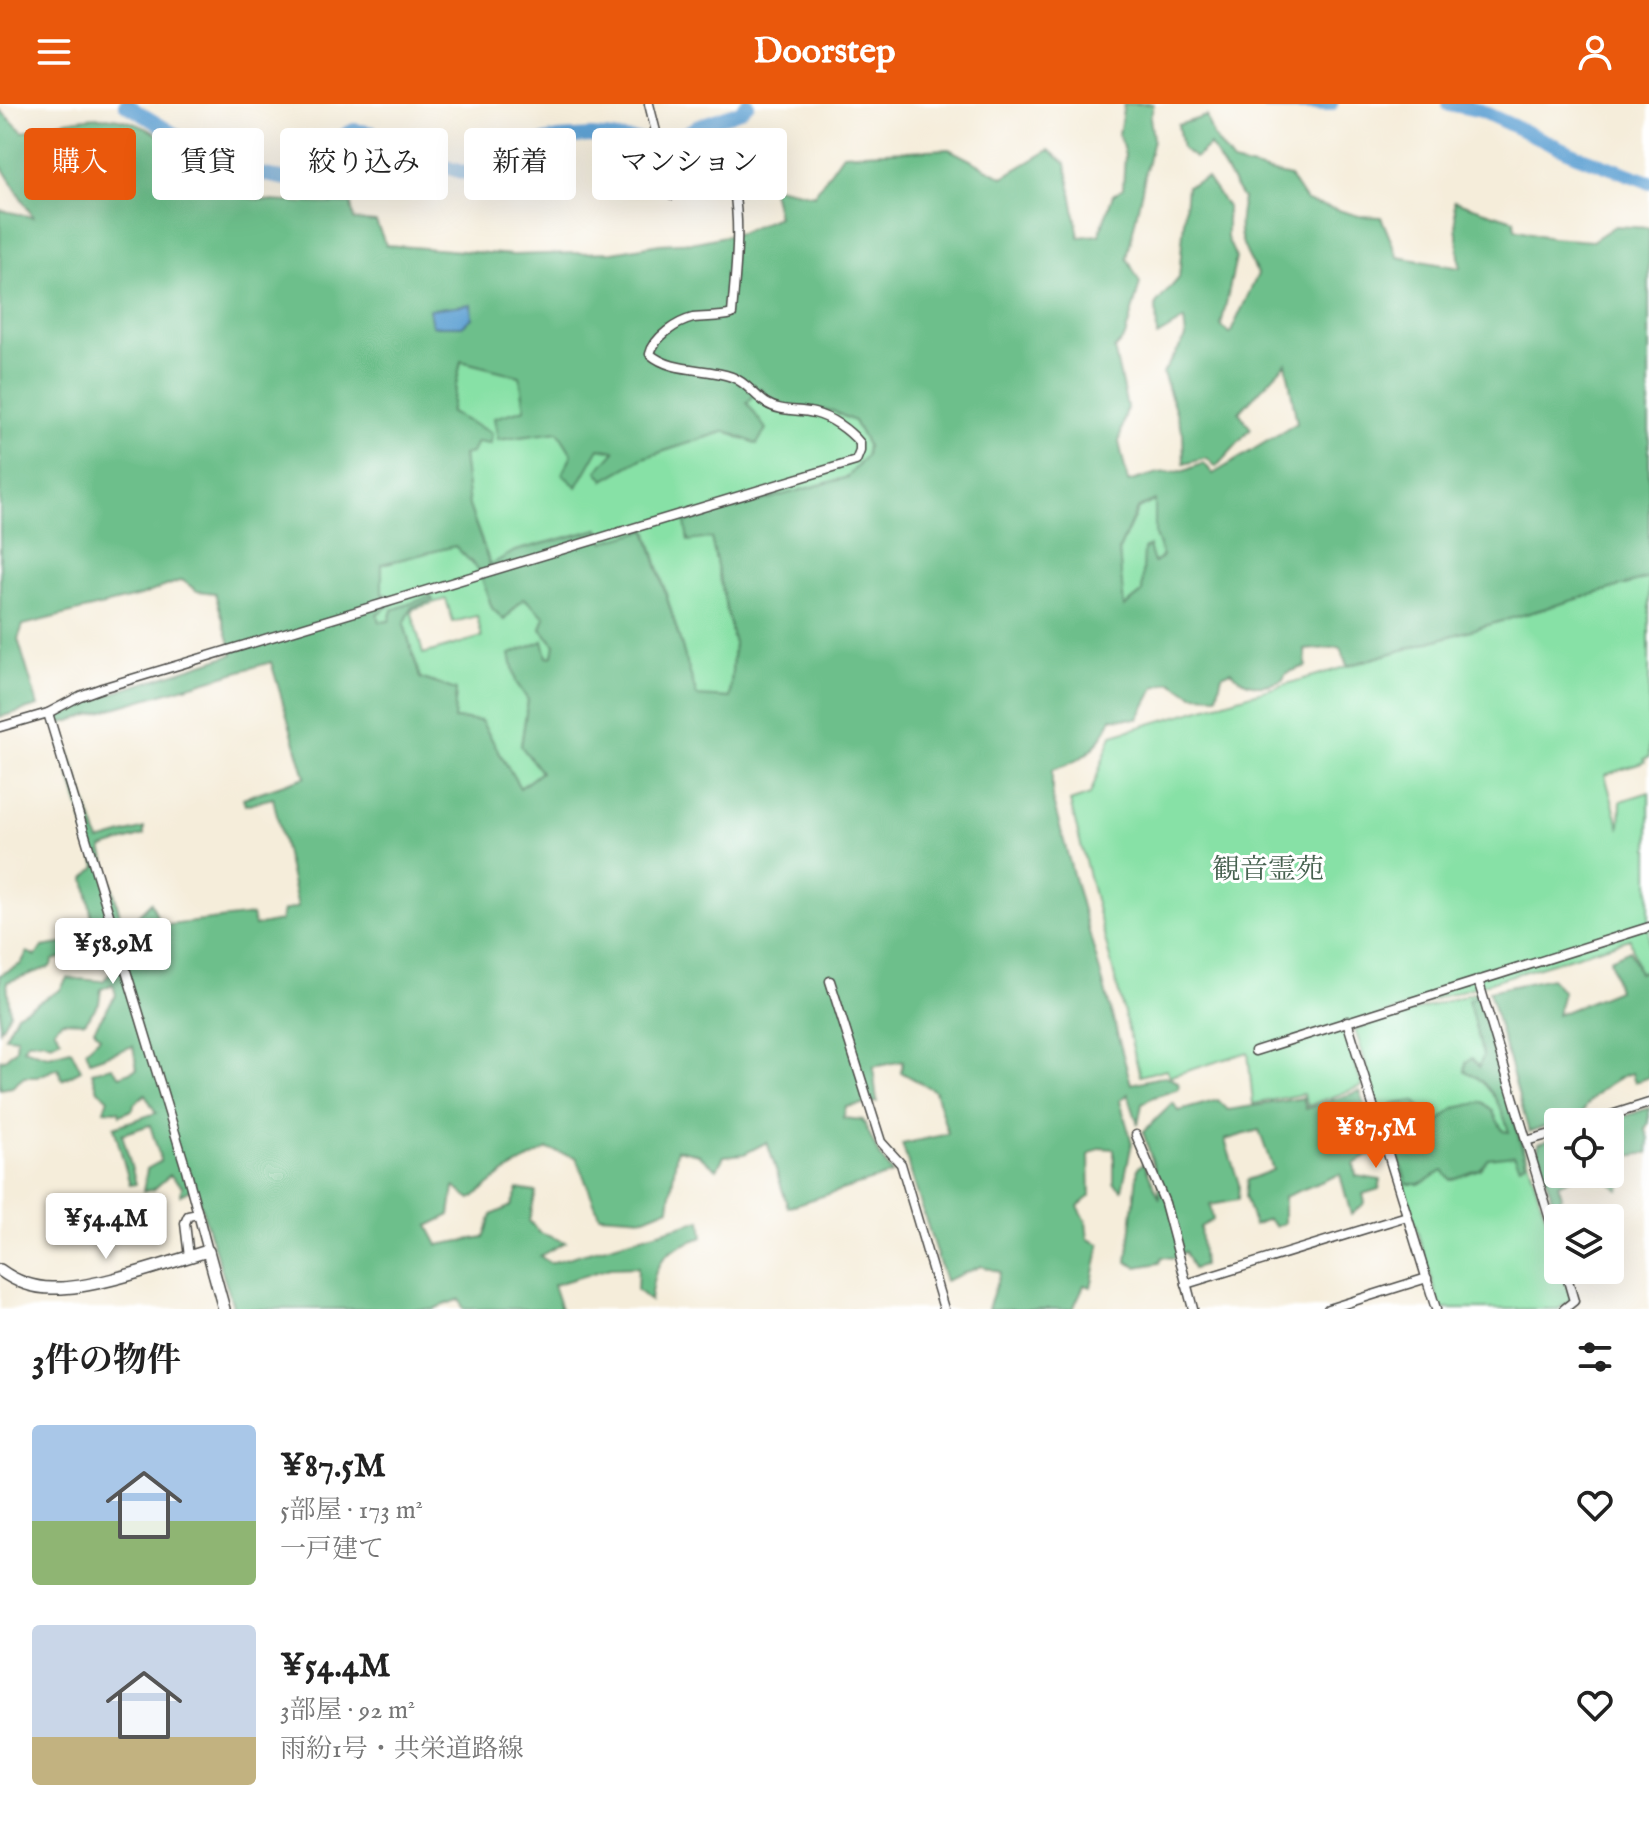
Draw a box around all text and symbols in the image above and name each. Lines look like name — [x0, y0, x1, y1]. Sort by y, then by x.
text: Doorstep — [754, 29, 895, 75]
icon: menu — [32, 30, 76, 74]
icon: person — [1573, 30, 1617, 74]
chip: 購入 — [24, 128, 136, 200]
chip: 賃貸 — [152, 128, 264, 200]
chip: 絞り込み — [280, 128, 448, 200]
chip: 新着 — [464, 128, 576, 200]
chip: マンション — [592, 128, 787, 200]
park label: 観音霊苑 — [1212, 853, 1324, 888]
pin: ¥58.9M — [48, 918, 178, 986]
text: ¥58.9M — [73, 927, 153, 960]
pin: ¥87.5M — [1311, 1102, 1441, 1170]
map controls — [1544, 1108, 1624, 1284]
button: locate — [1544, 1108, 1624, 1188]
text: ¥87.5M — [1336, 1111, 1416, 1144]
pin: ¥54.4M — [41, 1193, 171, 1261]
text: ¥54.4M — [64, 1202, 148, 1235]
button: layers — [1544, 1204, 1624, 1284]
icon: filters — [1573, 1335, 1617, 1379]
text: 3件の物件 — [32, 1340, 181, 1383]
text: ¥87.5M — [280, 1445, 386, 1488]
icon: home — [96, 1457, 192, 1553]
icon: heart — [1573, 1483, 1617, 1527]
text: 5部屋 · 173 m² — [280, 1494, 423, 1527]
text: 一戸建て — [280, 1533, 384, 1566]
text: ¥54.4M — [280, 1645, 391, 1688]
icon: home — [96, 1657, 192, 1753]
icon: heart — [1573, 1683, 1617, 1727]
text: 3部屋 · 92 m² — [280, 1694, 415, 1727]
text: 雨紛1号・共栄道路線 — [280, 1733, 524, 1766]

